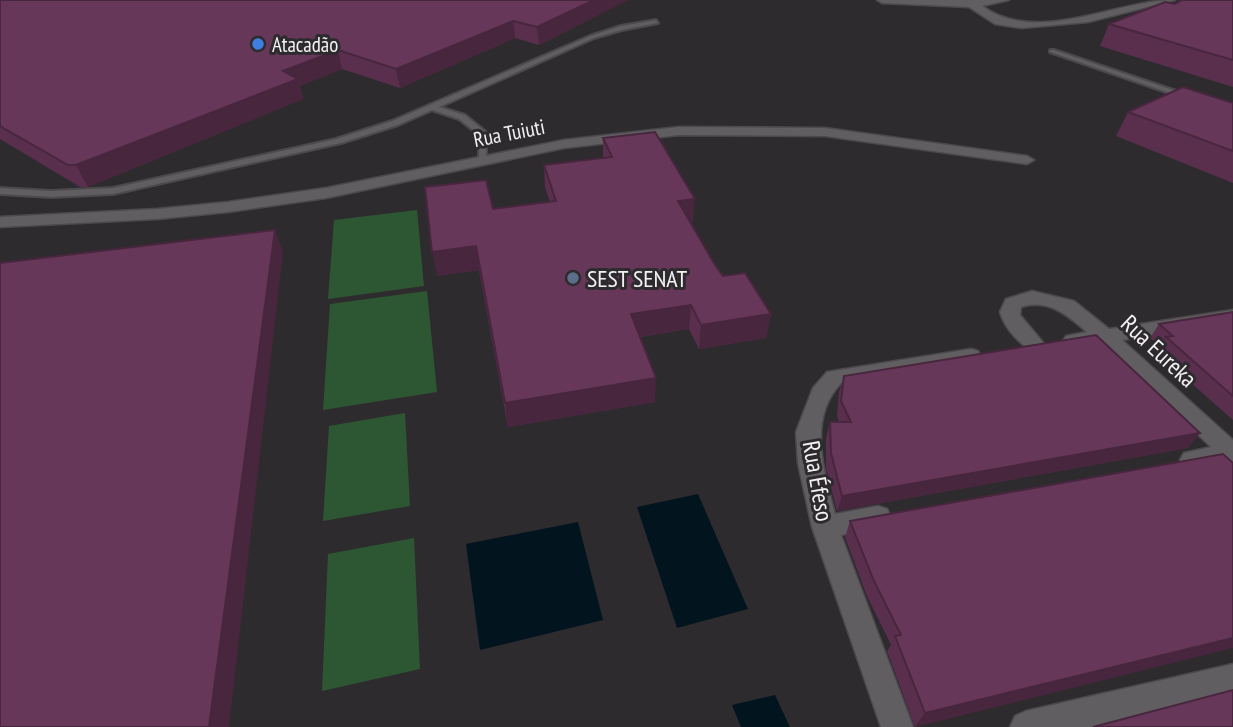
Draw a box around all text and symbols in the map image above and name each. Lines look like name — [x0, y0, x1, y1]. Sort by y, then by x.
place label: Atacadão — [272, 31, 338, 58]
marker: Atacadão — [250, 36, 266, 52]
street label: Rua Tuiuti — [471, 113, 547, 153]
place label: SEST SENAT — [587, 263, 687, 294]
marker: SEST SENAT — [565, 270, 581, 286]
street label: Rua Eureka — [1115, 308, 1203, 394]
street label: Rua Éfeso — [796, 438, 840, 524]

